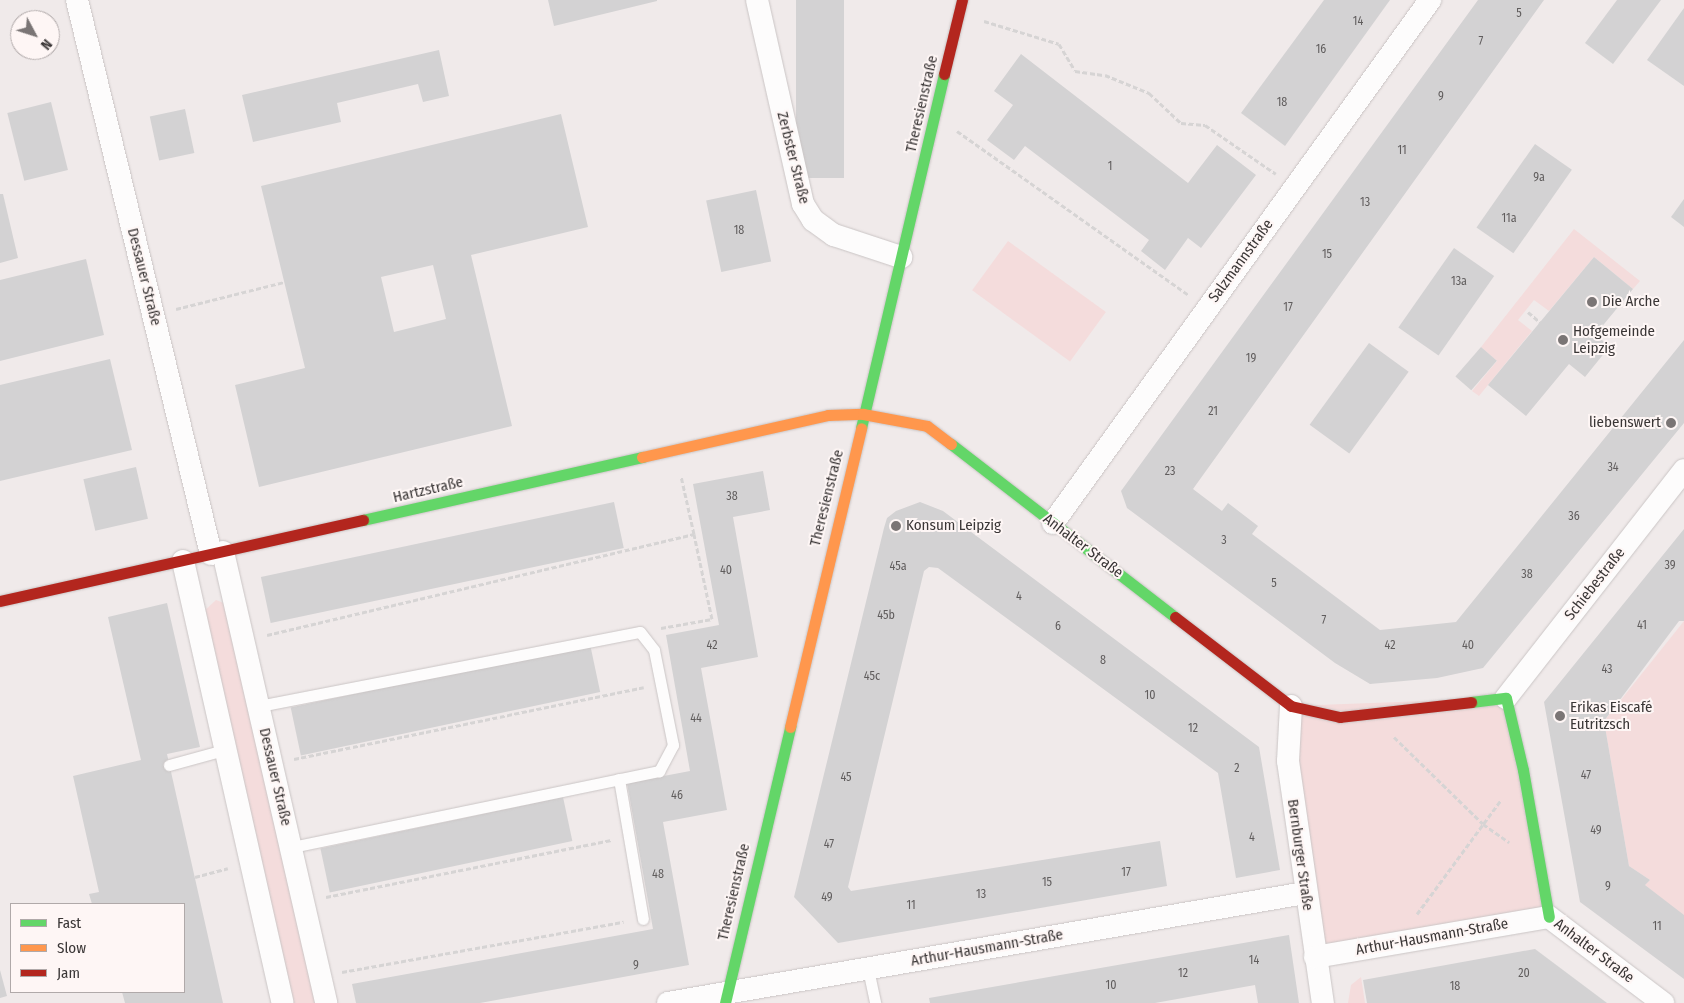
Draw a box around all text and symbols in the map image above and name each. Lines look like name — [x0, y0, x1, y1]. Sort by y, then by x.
house number: 5 — [1516, 7, 1522, 21]
north arrow — [10, 10, 60, 60]
house number: 14 — [1353, 15, 1363, 29]
house number: 7 — [1479, 35, 1483, 49]
text: N — [37, 36, 55, 53]
house number: 16 — [1316, 43, 1326, 57]
street label: Theresienstraße — [902, 54, 942, 154]
house number: 9 — [1438, 90, 1444, 104]
house number: 18 — [1277, 96, 1287, 110]
street label: Zerbster Straße — [773, 110, 813, 206]
house number: 11 — [1397, 144, 1407, 158]
house number: 1 — [1108, 160, 1112, 174]
house number: 9a — [1533, 171, 1545, 185]
house number: 13 — [1360, 196, 1370, 210]
house number: 11a — [1501, 212, 1517, 226]
street label: Salzmannstraße — [1205, 216, 1277, 306]
house number: 18 — [734, 224, 744, 238]
street label: Dessauer Straße — [123, 226, 165, 328]
house number: 15 — [1322, 248, 1332, 262]
house number: 13a — [1451, 275, 1467, 289]
place label: Die Arche — [1602, 293, 1660, 311]
marker: Die Arche — [1586, 296, 1598, 308]
house number: 17 — [1283, 301, 1293, 315]
place label: Hofgemeinde Leipzig — [1573, 322, 1655, 357]
marker: Hofgemeinde Leipzig — [1557, 334, 1569, 346]
house number: 19 — [1246, 352, 1256, 366]
house number: 21 — [1208, 405, 1218, 419]
place label: liebenswert — [1589, 414, 1661, 432]
marker: liebenswert — [1665, 417, 1677, 429]
street label: Theresienstraße — [806, 448, 848, 548]
house number: 34 — [1607, 461, 1619, 475]
house number: 23 — [1165, 465, 1175, 479]
street label: Hartzstraße — [391, 473, 465, 507]
house number: 38 — [726, 490, 738, 504]
street label: Anhalter Straße — [1039, 510, 1127, 582]
house number: 36 — [1568, 510, 1580, 524]
place label: Konsum Leipzig — [906, 517, 1001, 535]
marker: Konsum Leipzig — [890, 520, 902, 532]
house number: 3 — [1221, 534, 1227, 548]
street label: Schiebestraße — [1561, 544, 1629, 624]
house number: 39 — [1664, 559, 1676, 573]
house number: 45a — [889, 560, 907, 574]
house number: 40 — [720, 564, 732, 578]
house number: 38 — [1521, 568, 1533, 582]
house number: 5 — [1271, 577, 1277, 591]
house number: 4 — [1016, 590, 1022, 604]
house number: 45b — [877, 609, 895, 623]
house number: 7 — [1322, 614, 1326, 628]
house number: 41 — [1637, 619, 1647, 633]
house number: 6 — [1055, 620, 1061, 634]
house number: 42 — [707, 639, 717, 653]
house number: 42 — [1385, 639, 1395, 653]
house number: 40 — [1462, 639, 1474, 653]
house number: 8 — [1100, 654, 1106, 668]
house number: 43 — [1601, 663, 1613, 677]
house number: 45c — [864, 670, 880, 684]
house number: 10 — [1145, 689, 1155, 703]
place label: Erikas Eiscafé Eutritzsch — [1570, 698, 1653, 733]
marker: Erikas Eiscafé Eutritzsch — [1554, 710, 1566, 722]
house number: 44 — [690, 712, 702, 726]
house number: 12 — [1188, 722, 1198, 736]
street label: Dessauer Straße — [255, 726, 295, 828]
house number: 2 — [1234, 762, 1240, 776]
house number: 47 — [1581, 769, 1591, 783]
house number: 45 — [840, 771, 852, 785]
house number: 46 — [671, 789, 683, 803]
street label: Bernburger Straße — [1283, 798, 1317, 912]
house number: 49 — [1590, 824, 1602, 838]
house number: 4 — [1249, 831, 1255, 845]
house number: 47 — [824, 838, 834, 852]
street label: Theresienstraße — [714, 842, 754, 942]
house number: 17 — [1121, 866, 1131, 880]
house number: 48 — [652, 868, 664, 882]
house number: 15 — [1042, 876, 1052, 890]
house number: 9 — [1605, 880, 1611, 894]
house number: 13 — [976, 888, 986, 902]
house number: 49 — [821, 891, 833, 905]
house number: 11 — [906, 899, 916, 913]
legend — [10, 903, 185, 993]
text: Fast — [57, 914, 81, 932]
street label: Arthur-Hausmann-Straße — [1354, 915, 1510, 959]
street label: Anhalter Straße — [1550, 915, 1638, 987]
house number: 11 — [1652, 920, 1662, 934]
street label: Arthur-Hausmann-Straße — [909, 926, 1065, 970]
text: Slow — [57, 939, 86, 957]
house number: 14 — [1249, 954, 1259, 968]
house number: 9 — [633, 959, 639, 973]
text: Jam — [57, 964, 80, 982]
house number: 12 — [1178, 967, 1188, 981]
house number: 20 — [1518, 967, 1530, 981]
house number: 10 — [1106, 979, 1116, 993]
house number: 18 — [1450, 980, 1460, 994]

